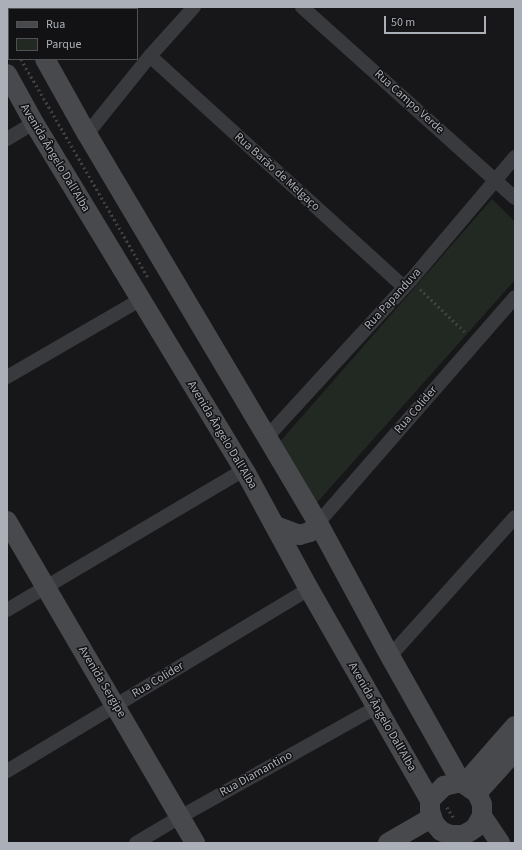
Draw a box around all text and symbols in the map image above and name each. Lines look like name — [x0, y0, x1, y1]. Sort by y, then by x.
legend — [8, 8, 138, 60]
scale bar — [386, 8, 488, 34]
text: 50 m — [391, 14, 415, 31]
text: Rua — [46, 16, 65, 33]
text: Parque — [46, 36, 82, 53]
street label: Rua Campo Verde — [371, 67, 447, 137]
street label: Avenida Ângelo Dall'Alba — [17, 101, 93, 215]
street label: Rua Barão de Melgaço — [231, 130, 323, 214]
street label: Rua Papanduva — [362, 265, 424, 333]
street label: Avenida Ângelo Dall'Alba — [184, 378, 260, 492]
street label: Rua Colider — [392, 383, 440, 437]
street label: Avenida Sergipe — [75, 644, 129, 720]
street label: Rua Colider — [129, 659, 187, 701]
street label: Avenida Ângelo Dall'Alba — [345, 660, 419, 774]
street label: Rua Diamantino — [217, 748, 295, 800]

